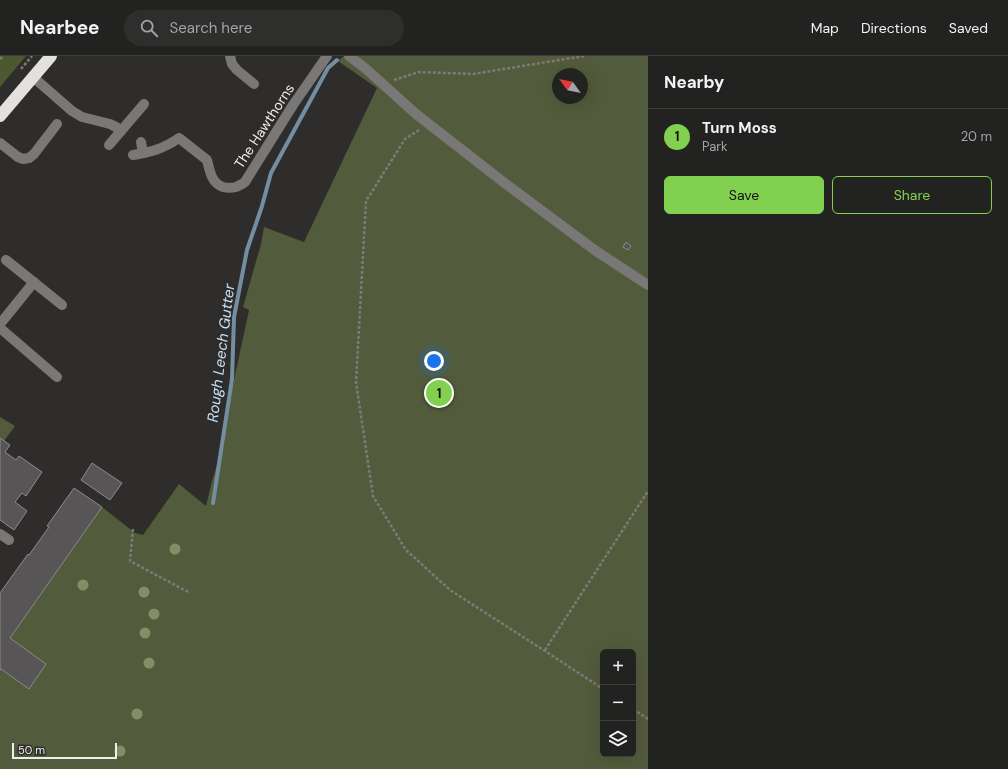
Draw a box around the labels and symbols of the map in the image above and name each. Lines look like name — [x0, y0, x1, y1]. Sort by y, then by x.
north arrow — [552, 68, 588, 104]
street label: The Hawthorns — [230, 80, 298, 172]
water label: Rough Leech Gutter — [203, 282, 239, 423]
your location — [424, 351, 444, 371]
pin: 1 — [426, 378, 452, 408]
scale bar — [12, 741, 117, 760]

